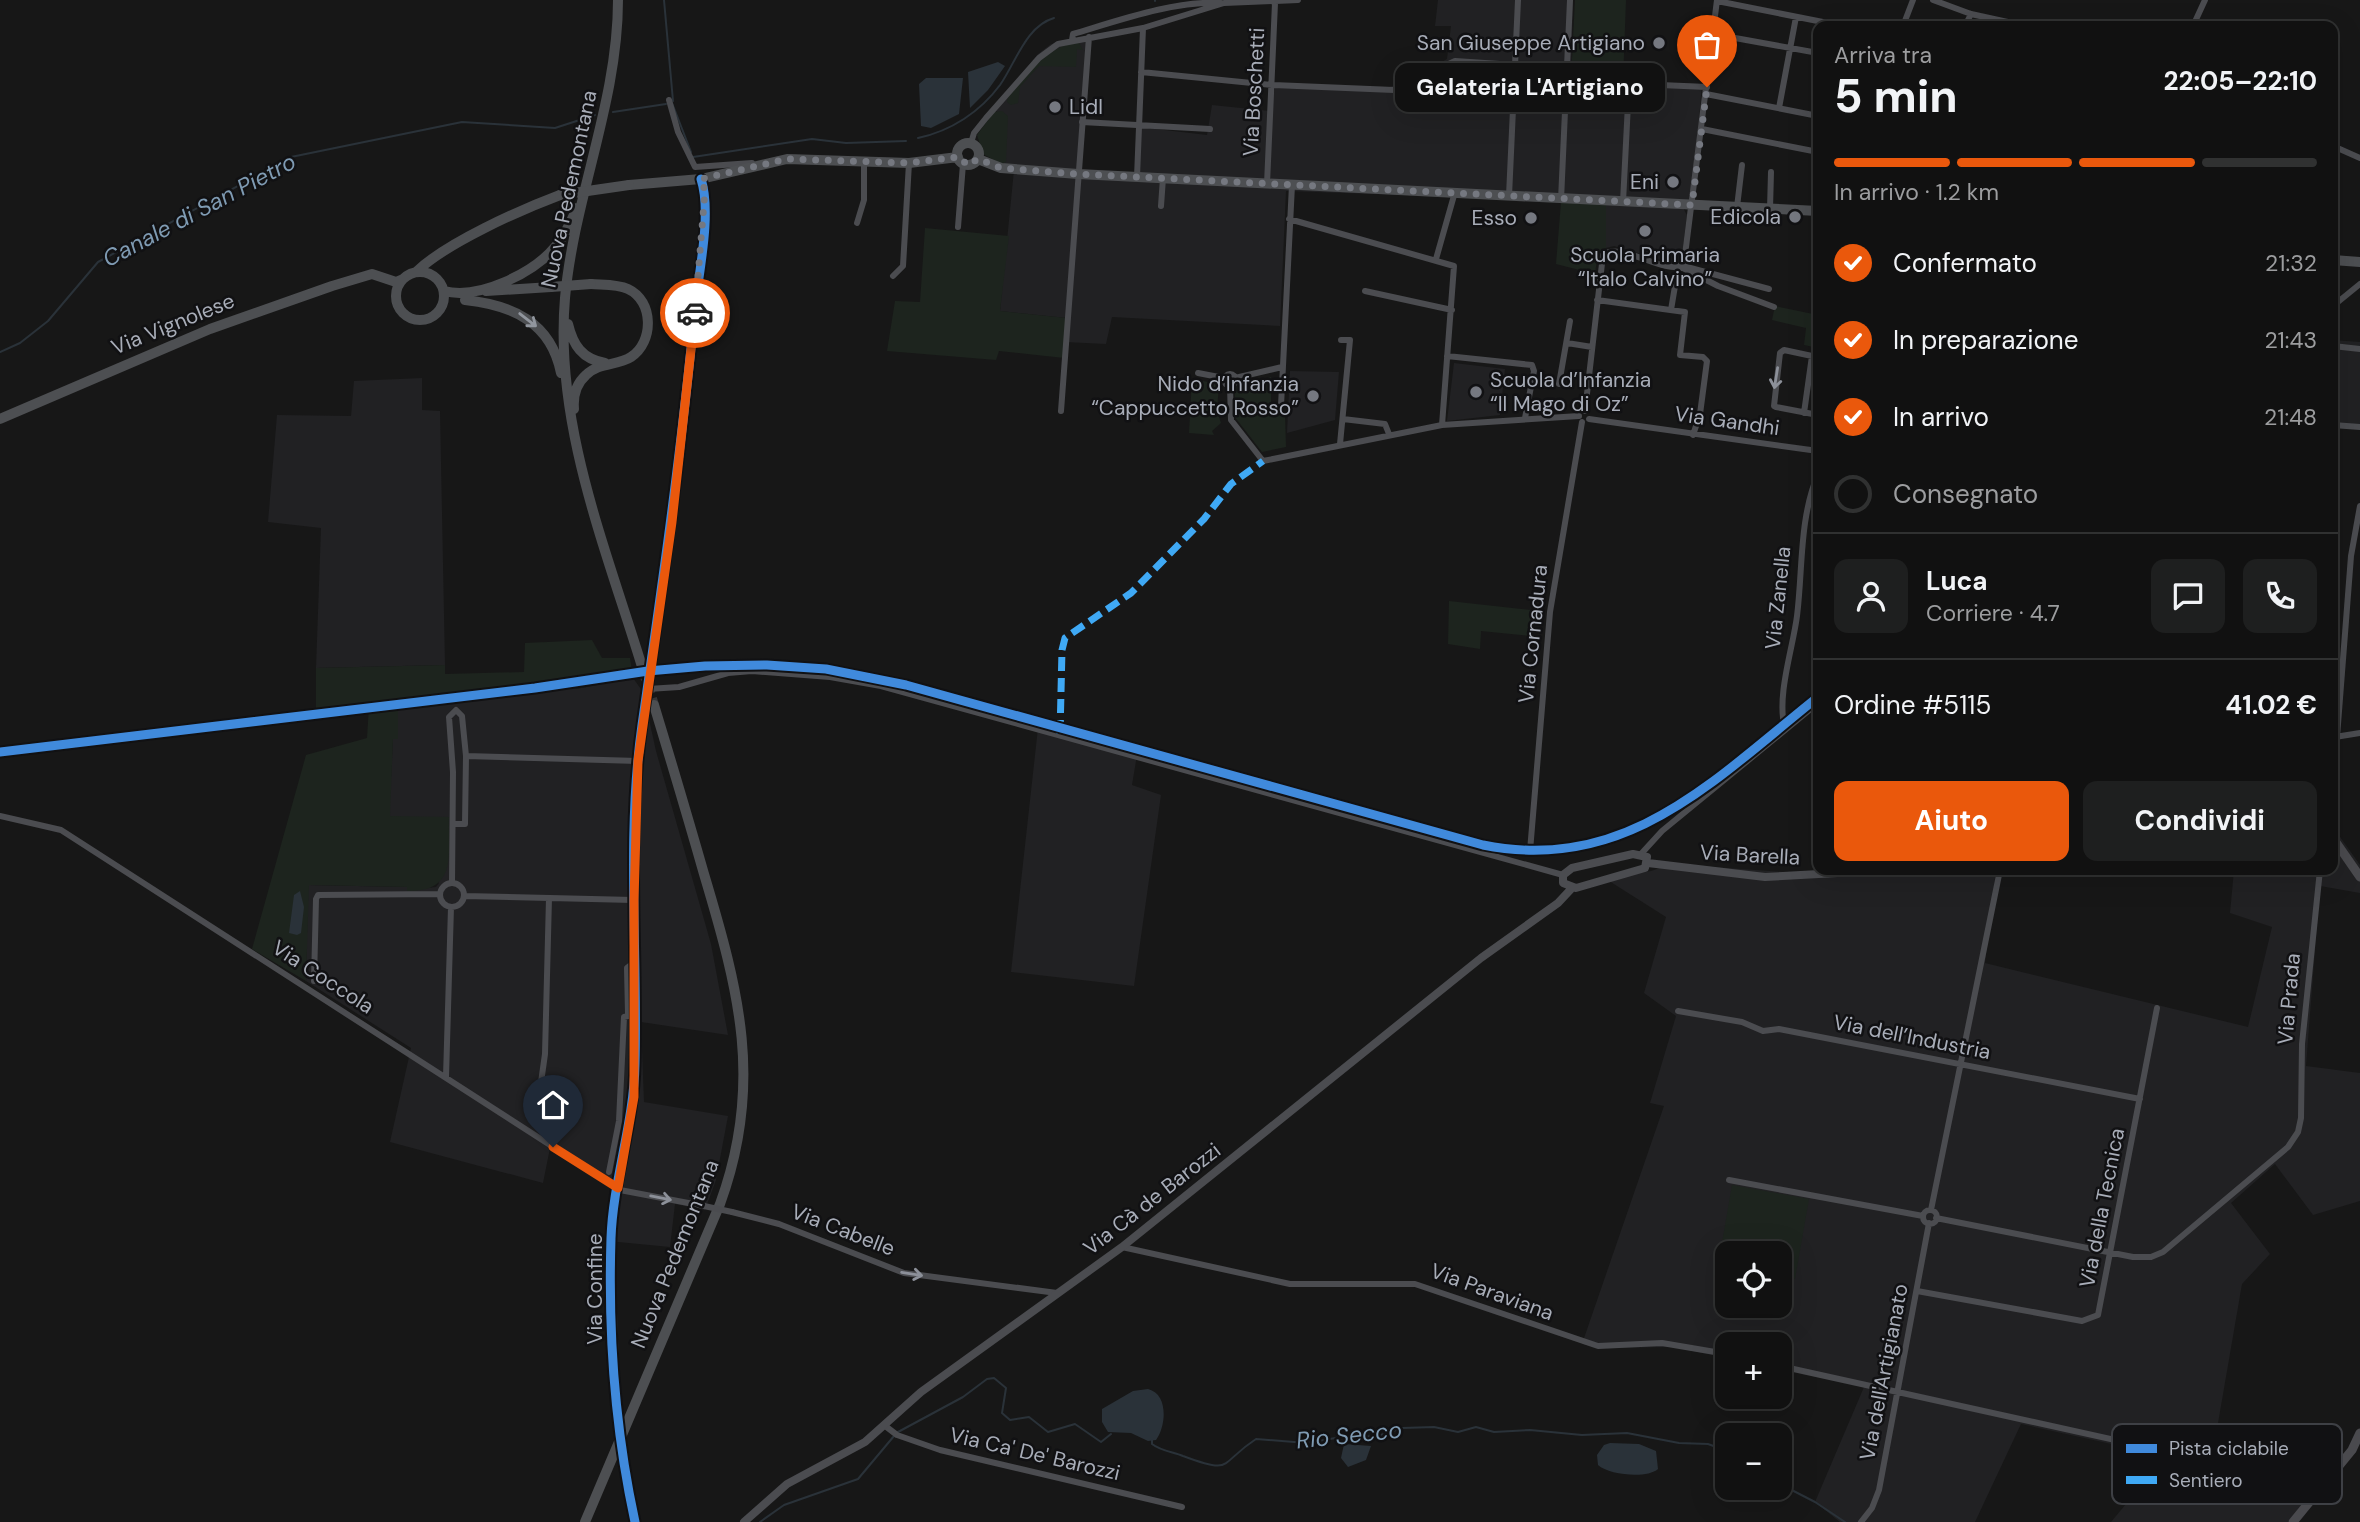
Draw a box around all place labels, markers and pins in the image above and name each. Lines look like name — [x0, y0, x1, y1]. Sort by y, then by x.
pin — [1677, 15, 1737, 87]
place label: San Giuseppe Artigiano — [1417, 29, 1645, 57]
marker: San Giuseppe Artigiano — [1651, 35, 1667, 51]
callout: Gelateria L'Artigiano — [1396, 62, 1665, 112]
place label: Lidl — [1069, 93, 1103, 121]
marker: Lidl — [1047, 99, 1063, 115]
place label: Eni — [1630, 168, 1659, 196]
marker: Eni — [1665, 174, 1681, 190]
place label: Edicola — [1710, 203, 1781, 231]
place label: Esso — [1472, 204, 1517, 232]
marker: Edicola — [1787, 209, 1803, 225]
marker: Esso — [1523, 210, 1539, 226]
marker: Scuola Primaria “Italo Calvino” — [1637, 223, 1653, 239]
place label: Scuola Primaria “Italo Calvino” — [1570, 241, 1720, 293]
place label: Scuola d’Infanzia “Il Mago di Oz” — [1490, 366, 1651, 418]
place label: Nido d’Infanzia “Cappuccetto Rosso” — [1091, 370, 1299, 422]
marker: Scuola d’Infanzia “Il Mago di Oz” — [1468, 384, 1484, 400]
marker: Nido d’Infanzia “Cappuccetto Rosso” — [1305, 388, 1321, 404]
pin — [523, 1075, 583, 1147]

